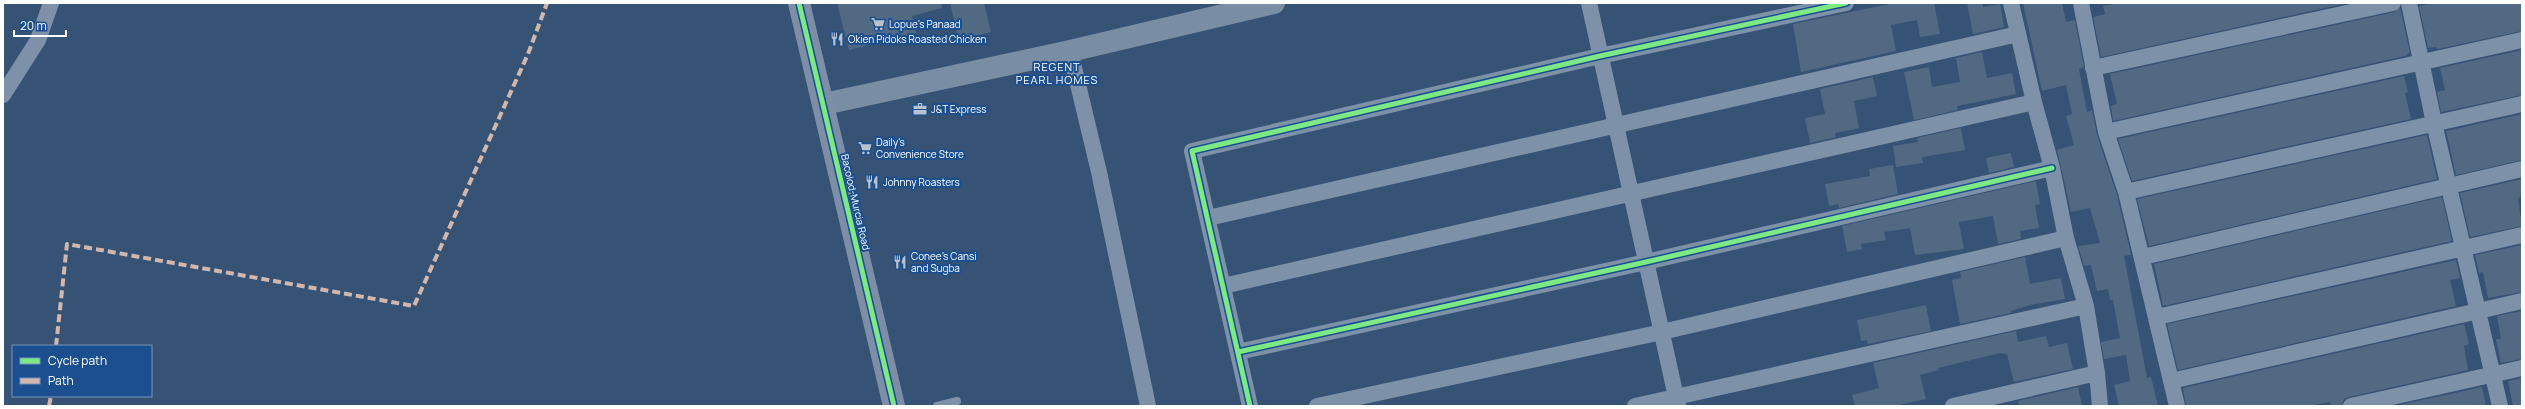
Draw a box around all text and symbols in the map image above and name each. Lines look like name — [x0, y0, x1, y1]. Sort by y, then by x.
scale bar — [14, 12, 66, 38]
supermarket icon: Lopue's Panaad — [870, 16, 886, 32]
text: 20 m — [20, 17, 47, 34]
place label: Lopue's Panaad — [889, 17, 961, 31]
restaurant icon: Okien Pidoks Roasted Chicken — [829, 31, 845, 47]
place label: Okien Pidoks Roasted Chicken — [848, 32, 987, 46]
district label: REGENT PEARL HOMES — [1016, 59, 1098, 87]
office icon: J&T Express — [912, 101, 928, 117]
place label: J&T Express — [931, 102, 987, 116]
place label: Daily's Convenience Store — [876, 135, 964, 161]
supermarket icon: Daily's Convenience Store — [857, 140, 873, 156]
street label: Bacolod-Murcia Road — [838, 153, 874, 251]
restaurant icon: Johnny Roasters — [864, 174, 880, 190]
place label: Johnny Roasters — [883, 175, 960, 189]
place label: Conee's Cansi and Sugba — [911, 249, 977, 275]
restaurant icon: Conee's Cansi and Sugba — [892, 254, 908, 270]
legend — [12, 345, 152, 397]
text: Cycle path — [48, 352, 107, 369]
text: Path — [48, 372, 74, 389]

